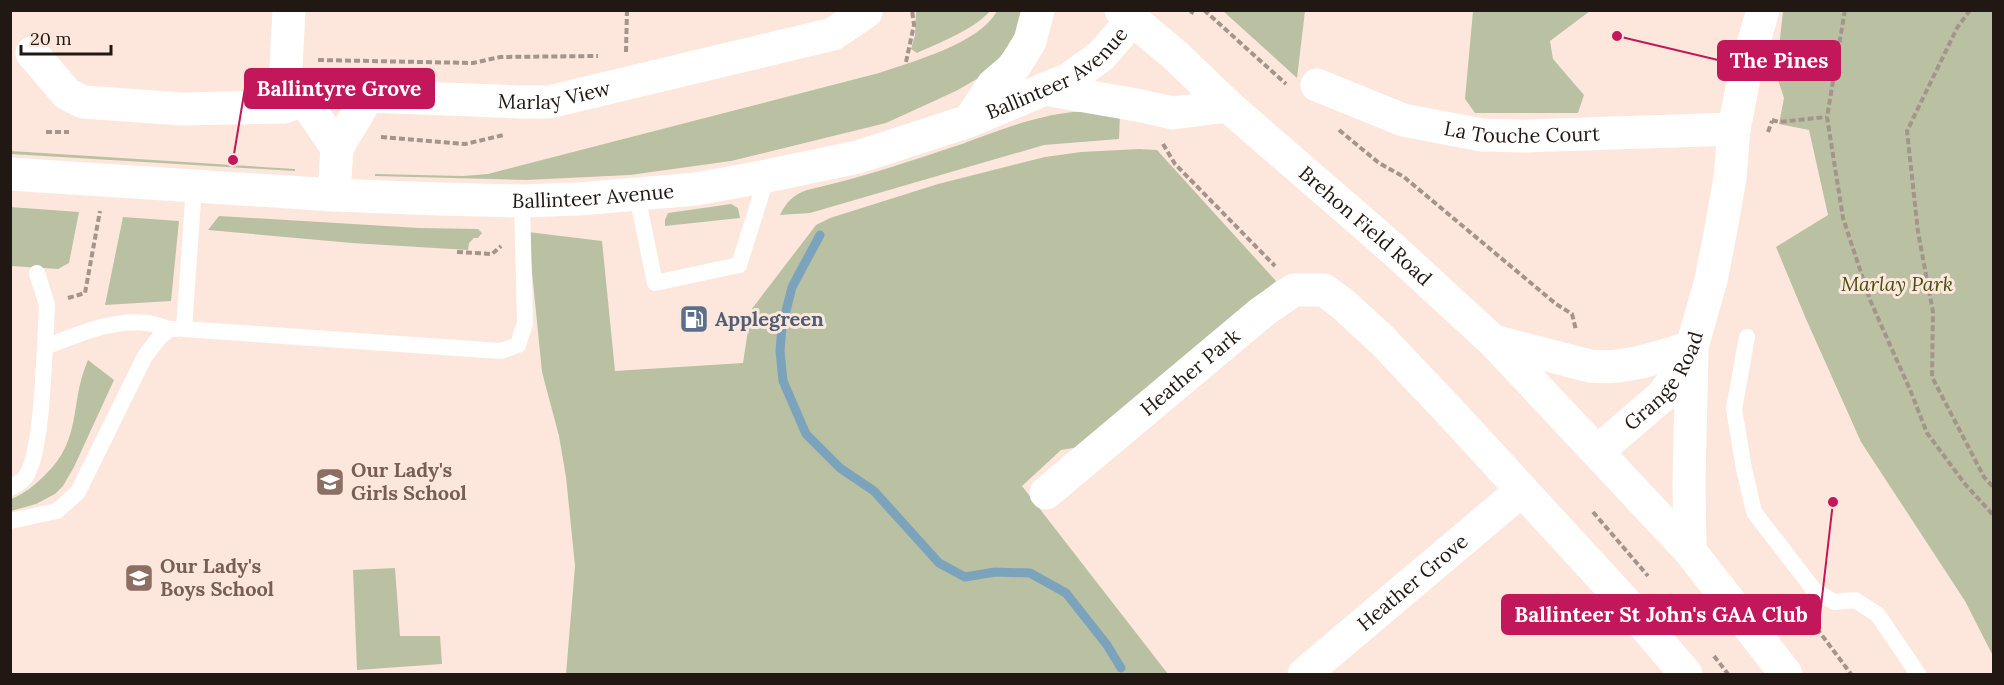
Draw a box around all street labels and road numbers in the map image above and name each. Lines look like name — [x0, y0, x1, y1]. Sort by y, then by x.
street label: Ballinteer Avenue — [982, 21, 1133, 124]
street label: Marlay View — [497, 75, 613, 114]
street label: La Touche Court — [1442, 115, 1600, 148]
street label: Brehon Field Road — [1294, 160, 1437, 291]
street label: Ballinteer Avenue — [512, 178, 675, 213]
street label: Heather Park — [1135, 323, 1245, 421]
street label: Grange Road — [1618, 328, 1708, 435]
street label: Heather Grove — [1352, 528, 1473, 636]

